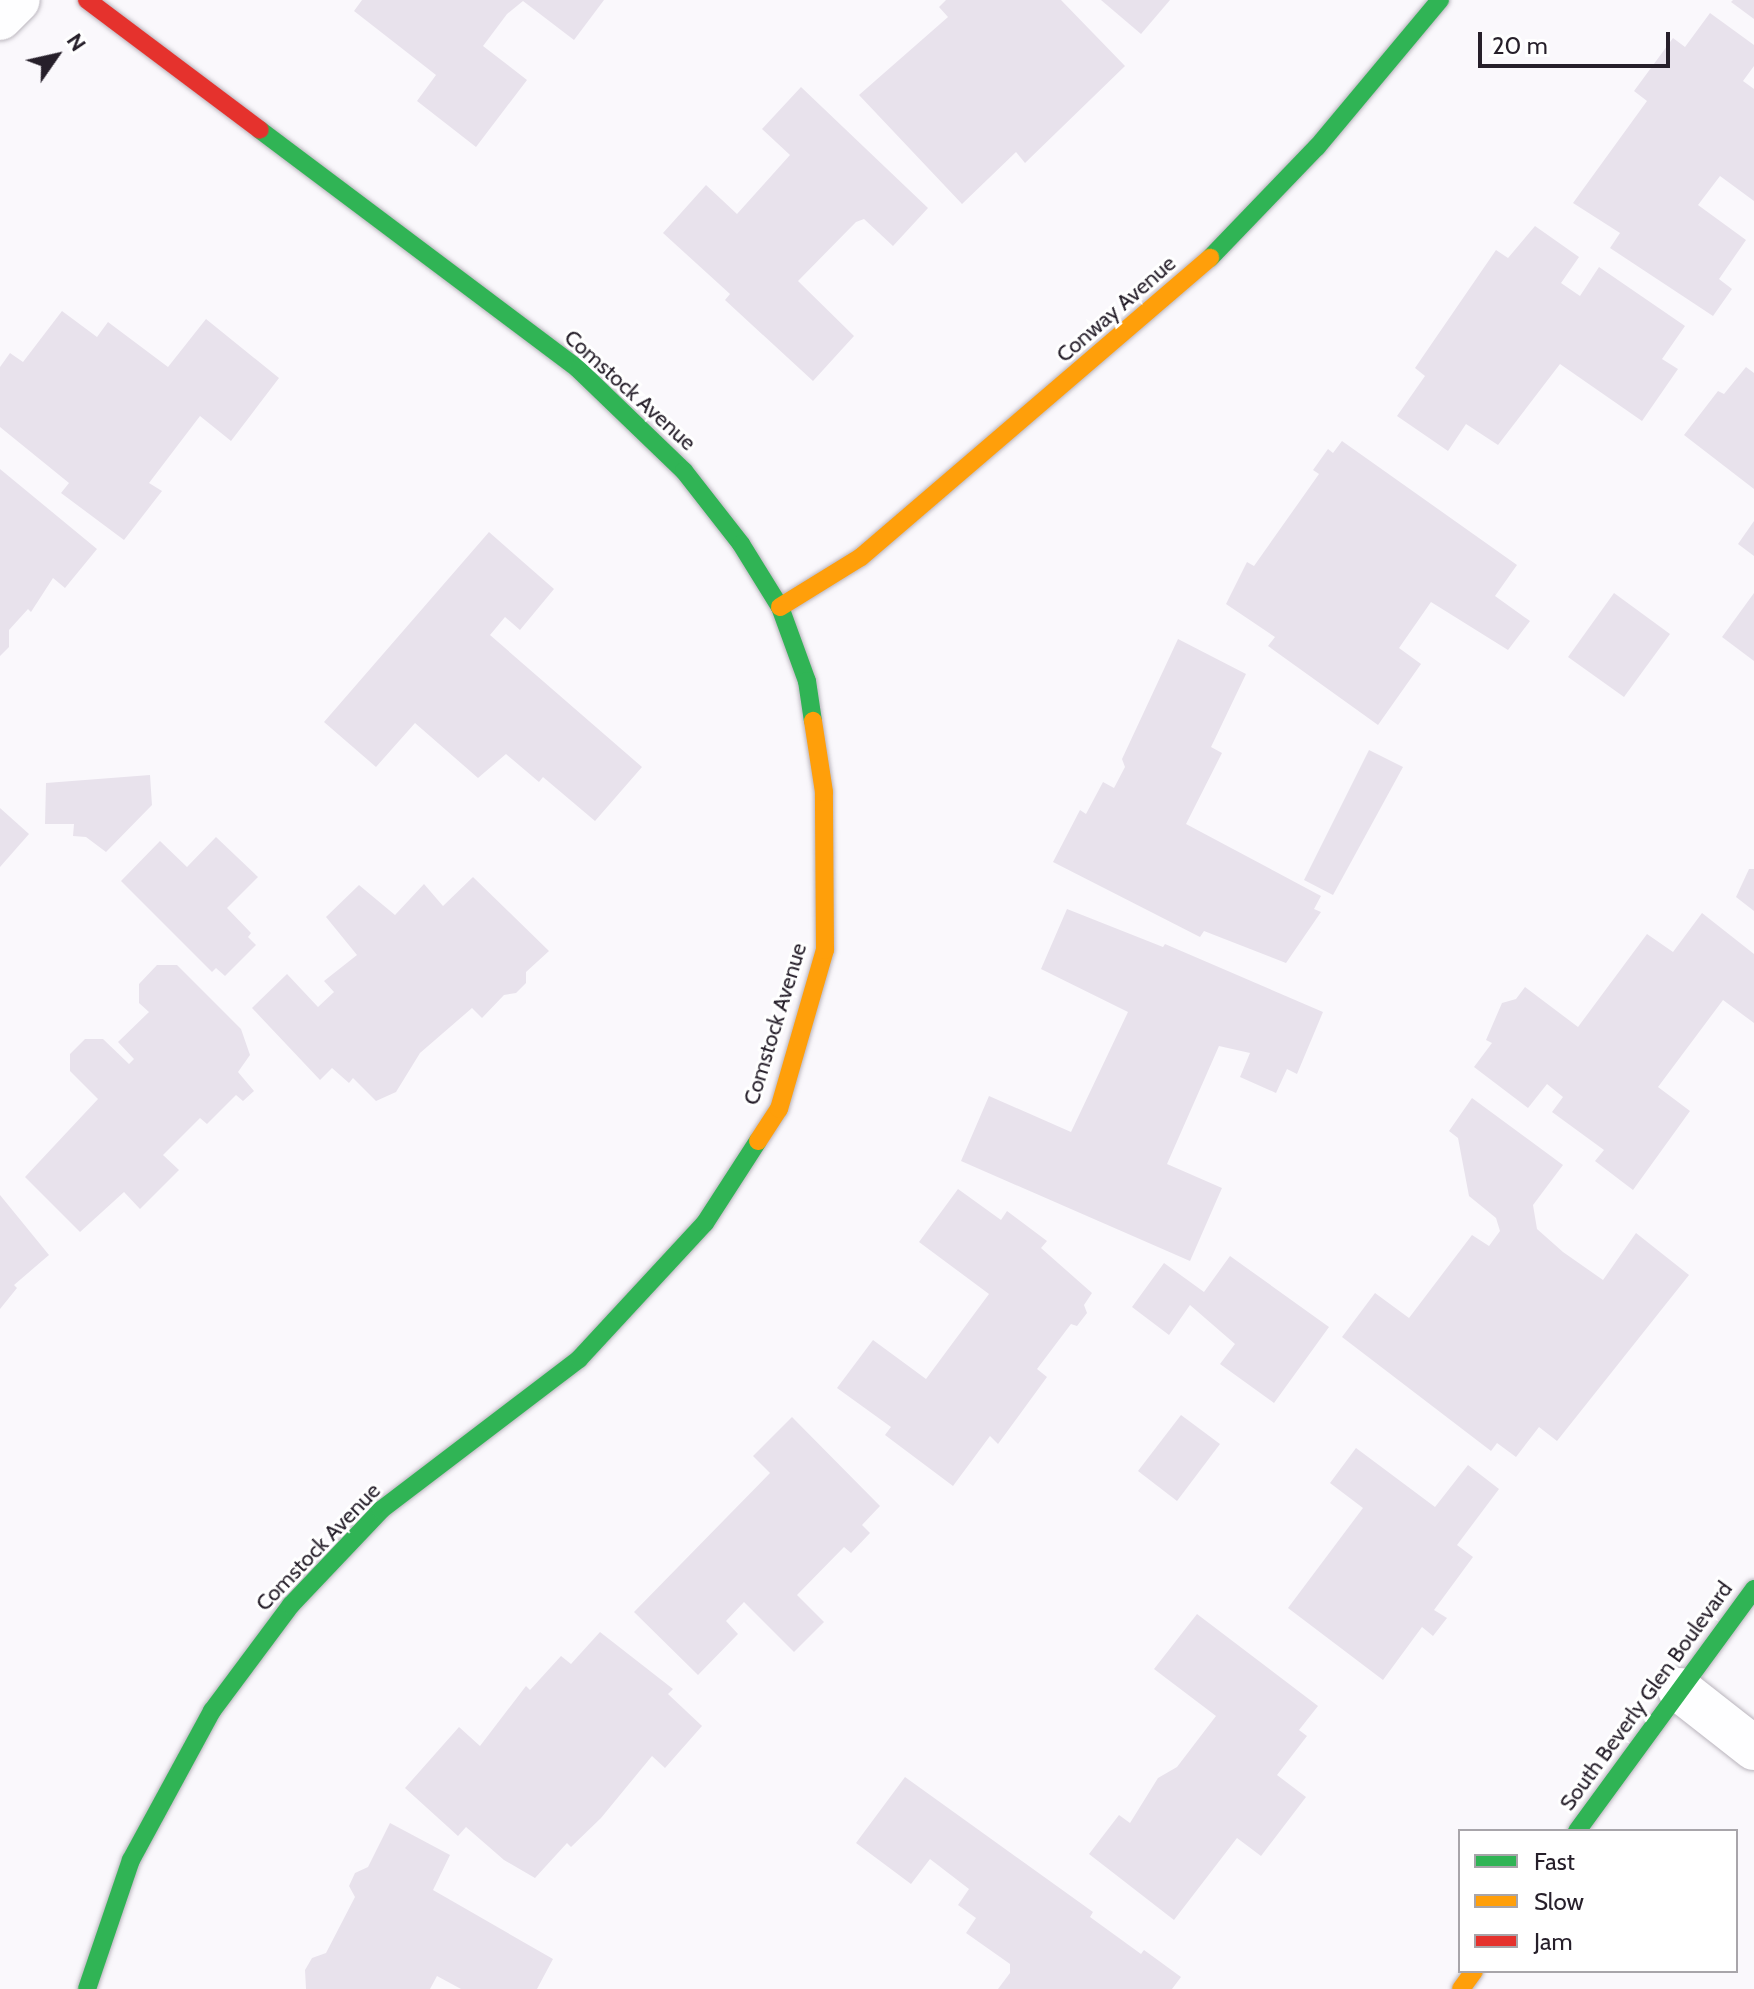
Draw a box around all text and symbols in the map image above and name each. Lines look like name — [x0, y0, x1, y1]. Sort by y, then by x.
north arrow — [16, 16, 96, 96]
scale bar — [1482, 16, 1674, 66]
text: N — [61, 28, 92, 56]
text: 20 m — [1492, 31, 1548, 60]
street label: Conway Avenue — [1051, 250, 1181, 368]
street label: Comstock Avenue — [559, 324, 701, 456]
street label: Comstock Avenue — [738, 940, 812, 1108]
street label: Comstock Avenue — [250, 1478, 386, 1616]
street label: South Beverly Glen Boulevard — [1554, 1576, 1738, 1816]
legend — [1458, 1829, 1738, 1973]
text: Fast — [1534, 1847, 1575, 1876]
text: Slow — [1534, 1887, 1584, 1916]
text: Jam — [1534, 1927, 1572, 1956]

